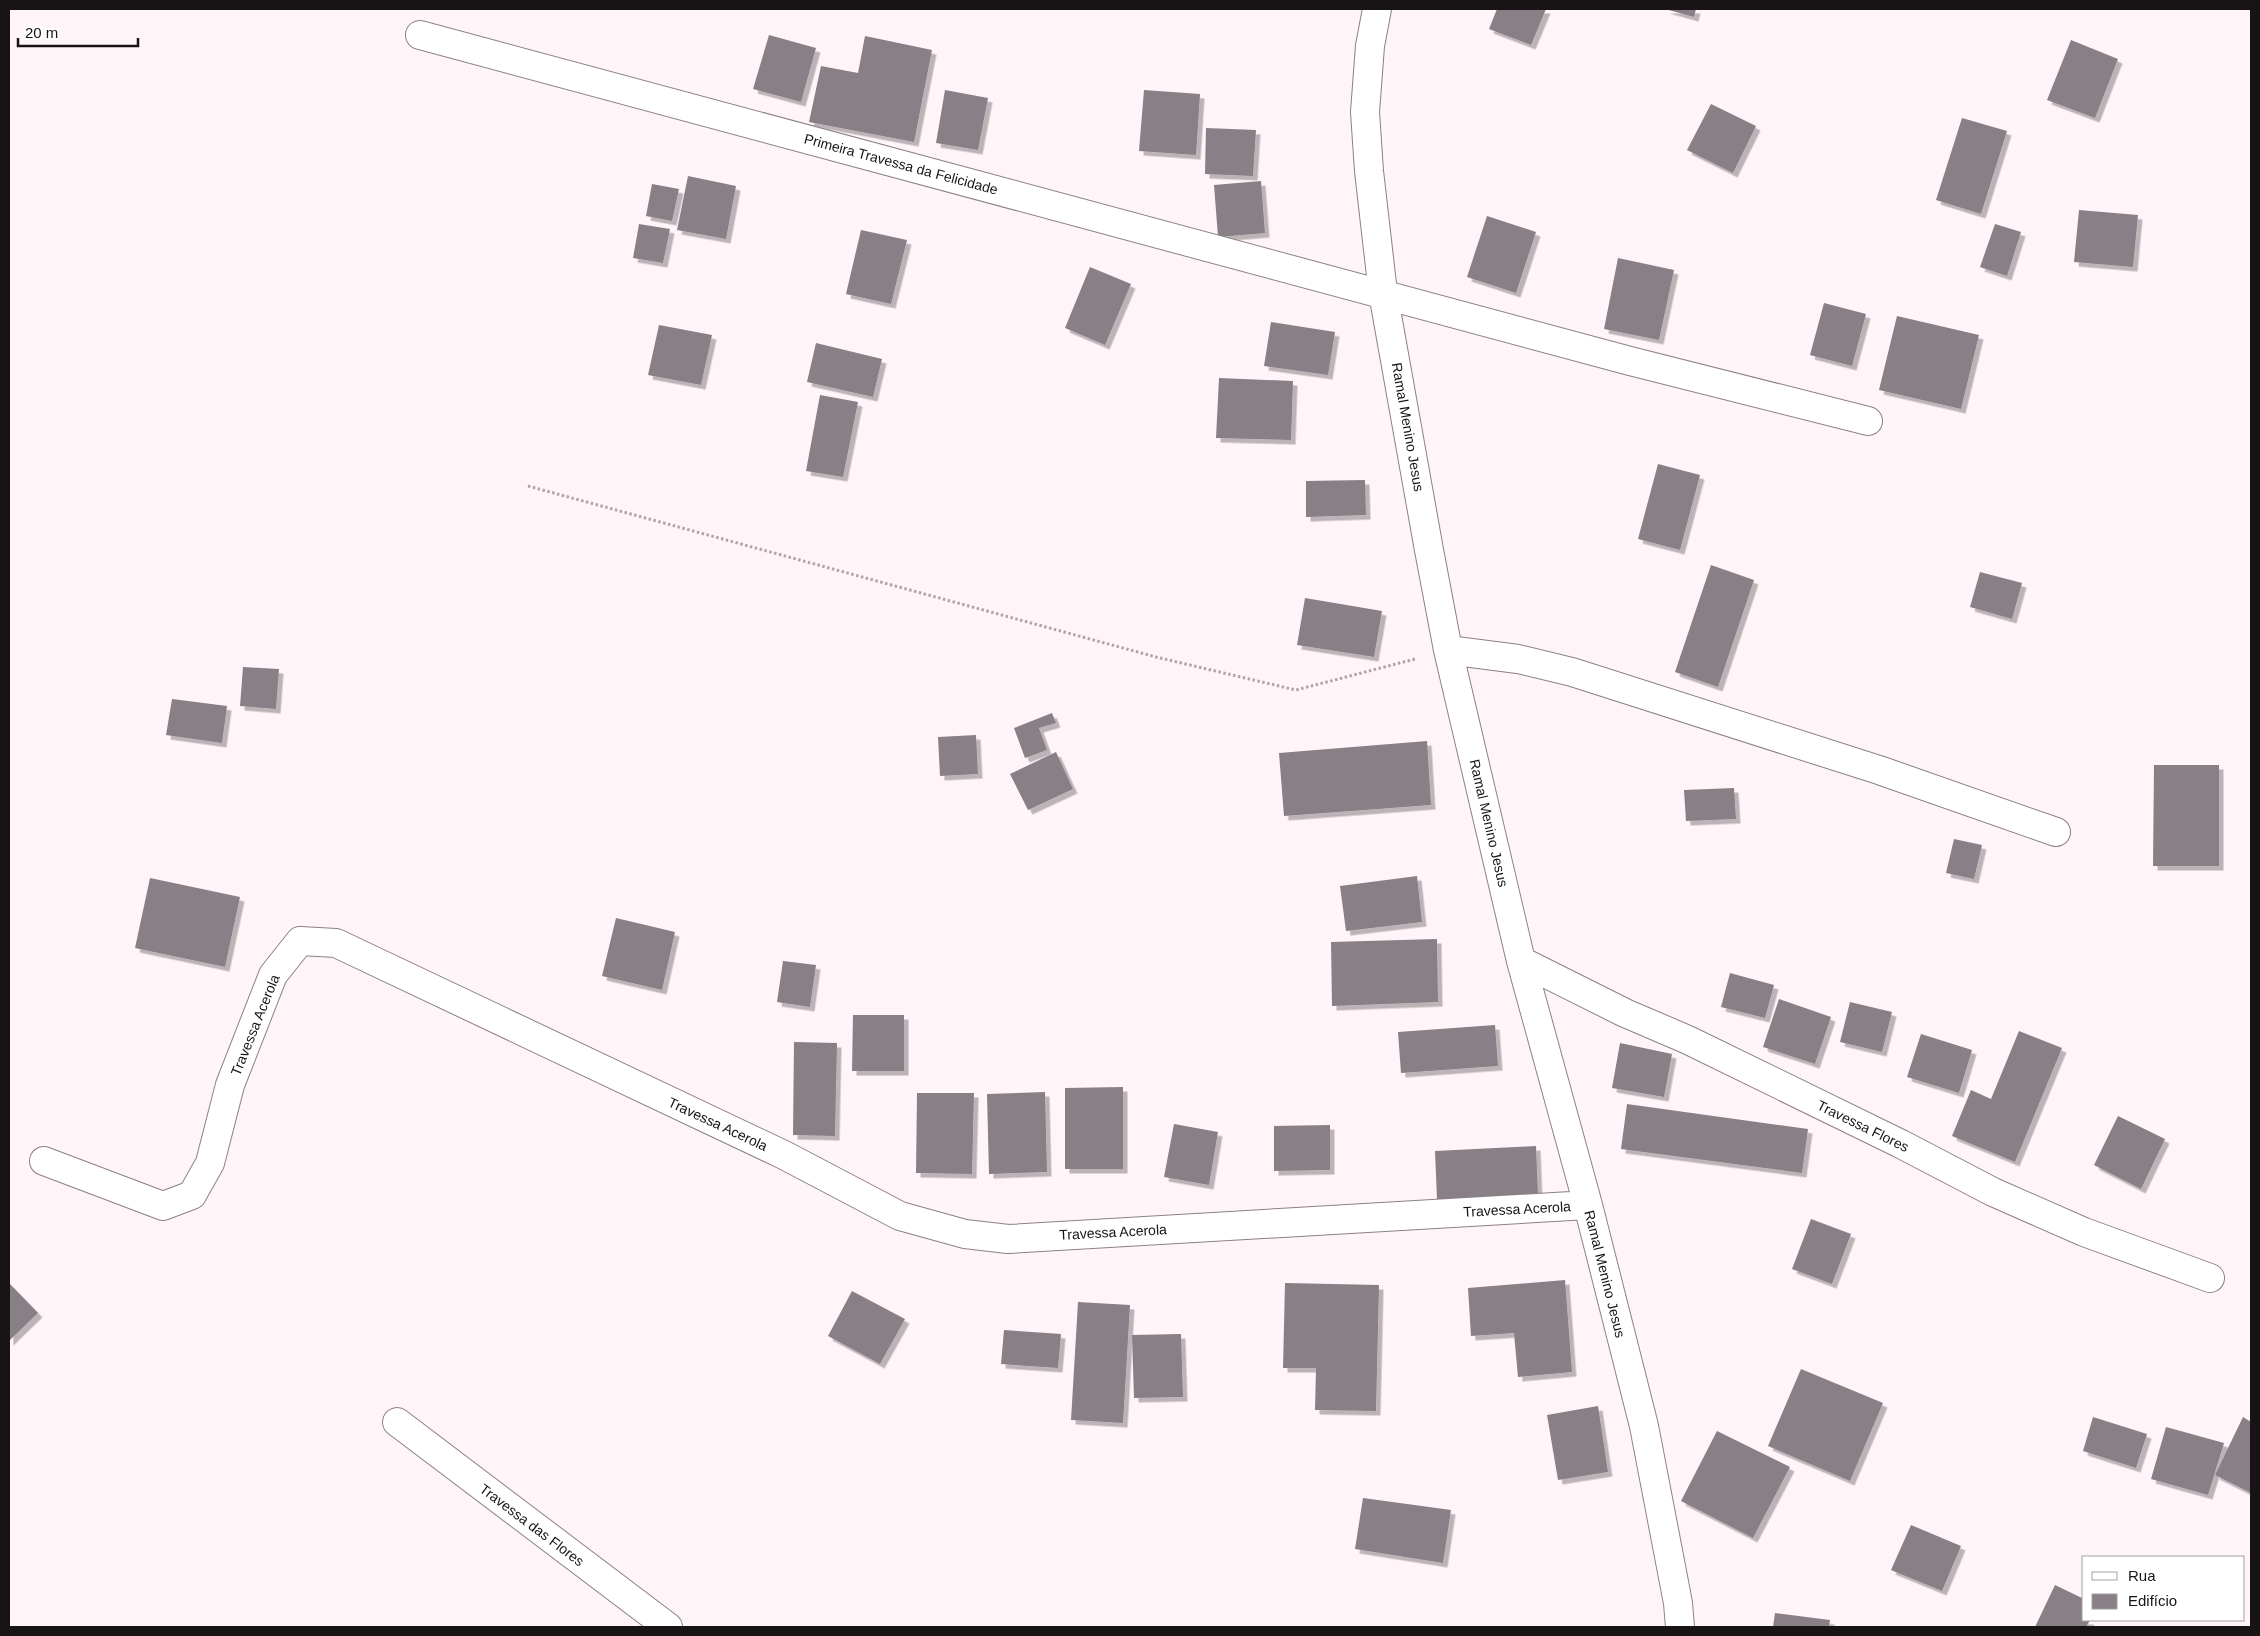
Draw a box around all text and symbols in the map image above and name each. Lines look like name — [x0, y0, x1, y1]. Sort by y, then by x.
scale bar — [18, 15, 138, 47]
text: 20 m — [25, 24, 58, 41]
street label: Primeira Travessa da Felicidade — [802, 130, 1000, 198]
street label: Ramal Menino Jesus — [1389, 361, 1427, 493]
street label: Ramal Menino Jesus — [1467, 758, 1511, 888]
street label: Travessa Acerola — [227, 972, 283, 1078]
street label: Travessa Acerola — [666, 1094, 770, 1154]
street label: Travessa Flores — [1815, 1097, 1911, 1155]
street label: Travessa Acerola — [1463, 1198, 1571, 1220]
street label: Ramal Menino Jesus — [1581, 1209, 1629, 1339]
street label: Travessa Acerola — [1059, 1221, 1167, 1243]
street label: Travessa das Flores — [477, 1481, 587, 1569]
legend — [2082, 1556, 2245, 1621]
text: Rua — [2128, 1567, 2156, 1584]
text: Edifício — [2128, 1592, 2177, 1609]

